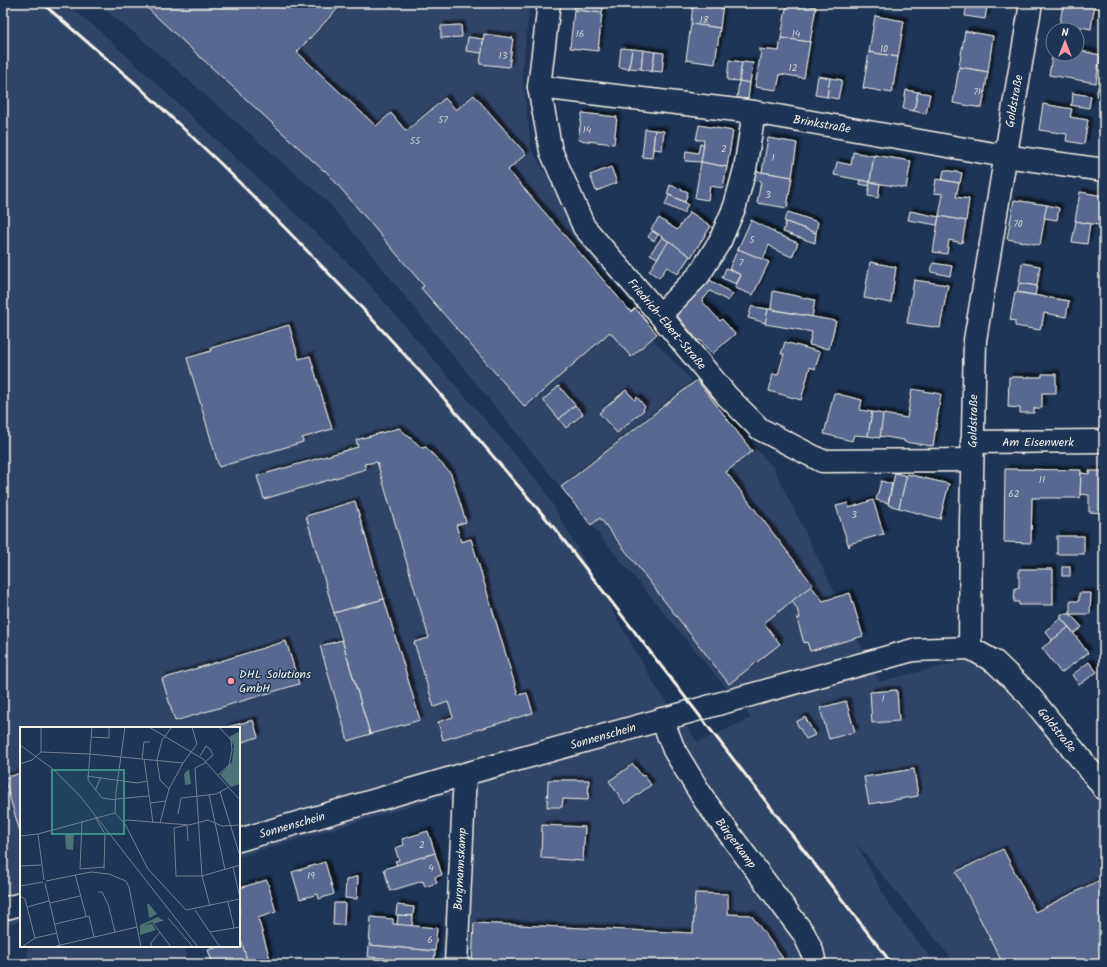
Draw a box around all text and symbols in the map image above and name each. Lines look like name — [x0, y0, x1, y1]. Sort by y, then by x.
house number: 18 — [699, 12, 710, 28]
north arrow — [1045, 22, 1085, 62]
text: N — [1062, 24, 1069, 42]
house number: 16 — [576, 26, 584, 42]
house number: 14 — [792, 26, 801, 42]
house number: 10 — [880, 41, 888, 57]
house number: 13 — [499, 48, 508, 64]
house number: 12 — [789, 60, 798, 76]
street label: Goldstraße — [1000, 73, 1029, 129]
house number: 71 — [973, 84, 981, 100]
street label: Brinkstraße — [792, 110, 853, 139]
house number: 57 — [438, 112, 448, 128]
house number: 14 — [583, 122, 592, 138]
house number: 55 — [410, 133, 421, 149]
house number: 2 — [721, 141, 727, 157]
house number: 1 — [771, 150, 775, 166]
house number: 3 — [765, 187, 771, 203]
house number: 70 — [1013, 216, 1023, 232]
house number: 5 — [749, 232, 755, 248]
house number: 7 — [739, 255, 744, 271]
street label: Friedrich-Ebert-Straße — [623, 274, 711, 375]
street label: Goldstraße — [964, 394, 983, 448]
street label: Am Eisenwerk — [1002, 433, 1074, 452]
house number: 11 — [1039, 472, 1045, 488]
house number: 62 — [1008, 486, 1020, 502]
house number: 3 — [851, 507, 857, 523]
place label: DHL Solutions GmbH — [239, 665, 311, 698]
marker: DHL Solutions GmbH — [226, 676, 236, 686]
house number: 1 — [881, 691, 885, 707]
street label: Goldstraße — [1032, 704, 1081, 758]
street label: Sonnenschein — [568, 718, 638, 755]
inset map — [20, 727, 240, 947]
street label: Sonnenschein — [257, 807, 327, 844]
street label: Bürgerkamp — [710, 814, 761, 873]
street label: Burgmannskamp — [449, 827, 472, 911]
house number: 2 — [419, 837, 425, 853]
house number: 4 — [428, 860, 434, 876]
house number: 19 — [307, 868, 315, 884]
house number: 6 — [427, 932, 433, 948]

